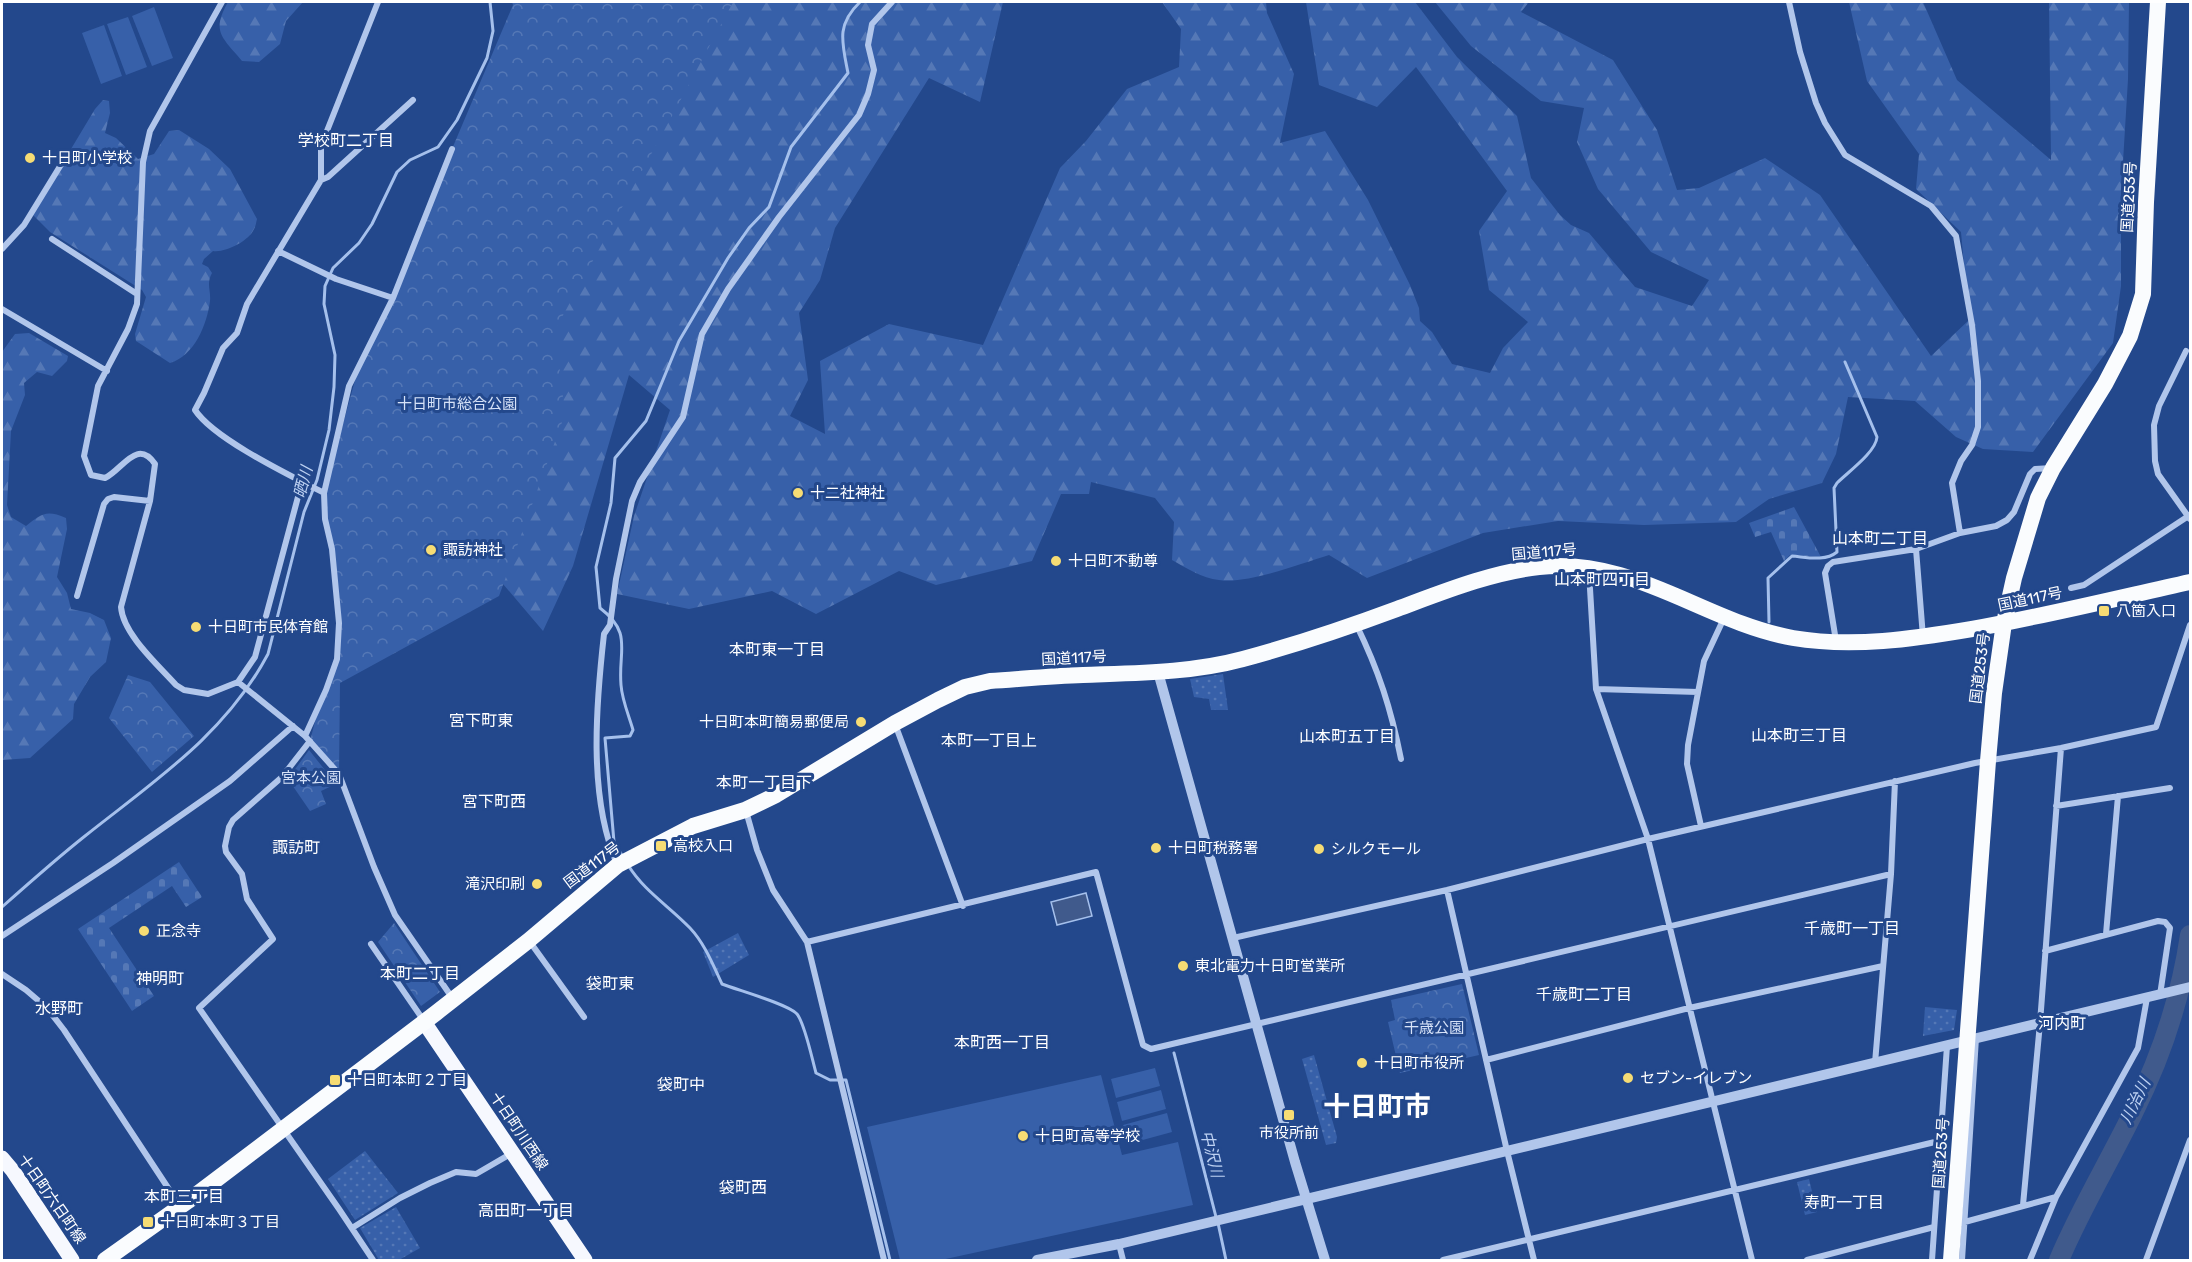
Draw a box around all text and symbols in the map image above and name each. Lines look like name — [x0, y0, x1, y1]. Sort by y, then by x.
district label: 学校町二丁目 — [298, 131, 394, 150]
place label: 十日町小学校 — [42, 149, 132, 167]
marker: 十日町小学校 — [23, 151, 37, 165]
street label: 国道253号 — [2118, 161, 2140, 233]
park label: 十日町市総合公園 — [397, 395, 517, 413]
water label: 晒川 — [290, 462, 317, 500]
place label: 十二社神社 — [810, 484, 885, 502]
marker: 十二社神社 — [791, 486, 805, 500]
district label: 山本町二丁目 — [1832, 529, 1928, 548]
street label: 国道117号 — [1511, 540, 1577, 564]
place label: 諏訪神社 — [443, 541, 503, 559]
marker: 諏訪神社 — [424, 543, 438, 557]
place label: 十日町不動尊 — [1068, 552, 1158, 570]
marker: 十日町不動尊 — [1049, 554, 1063, 568]
district label: 山本町四丁目 — [1554, 570, 1650, 589]
street label: 国道117号 — [1996, 583, 2064, 615]
place label: 八箇入口 — [2116, 602, 2176, 620]
marker: 八箇入口 — [2097, 604, 2111, 618]
place label: 十日町市民体育館 — [208, 618, 328, 636]
marker: 十日町市民体育館 — [189, 620, 203, 634]
street label: 国道253号 — [1967, 631, 1993, 705]
district label: 本町東一丁目 — [729, 640, 825, 659]
street label: 国道117号 — [1041, 647, 1107, 669]
district label: 宮下町東 — [449, 711, 513, 730]
place label: 十日町本町簡易郵便局 — [699, 713, 849, 731]
marker: 十日町本町簡易郵便局 — [854, 715, 868, 729]
district label: 山本町三丁目 — [1751, 726, 1847, 745]
district label: 山本町五丁目 — [1299, 727, 1395, 746]
district label: 本町一丁目上 — [941, 731, 1037, 750]
park label: 宮本公園 — [281, 769, 341, 787]
district label: 本町一丁目下 — [716, 773, 812, 792]
district label: 宮下町西 — [462, 792, 526, 811]
place label: 高校入口 — [673, 837, 733, 855]
district label: 諏訪町 — [272, 838, 320, 857]
street label: 国道117号 — [560, 838, 624, 892]
marker: 高校入口 — [654, 839, 668, 853]
place label: 十日町税務署 — [1168, 839, 1258, 857]
place label: シルクモール — [1331, 840, 1421, 858]
marker: 十日町税務署 — [1149, 841, 1163, 855]
marker: シルクモール — [1312, 842, 1326, 856]
place label: 滝沢印刷 — [465, 875, 525, 893]
marker: 滝沢印刷 — [530, 877, 544, 891]
district label: 千歳町一丁目 — [1804, 919, 1900, 938]
place label: 正念寺 — [156, 922, 201, 940]
marker: 正念寺 — [137, 924, 151, 938]
place label: 東北電力十日町営業所 — [1195, 957, 1345, 975]
marker: 東北電力十日町営業所 — [1176, 959, 1190, 973]
district label: 本町二丁目 — [380, 964, 460, 983]
district label: 神明町 — [136, 969, 184, 988]
district label: 袋町東 — [586, 974, 634, 993]
district label: 千歳町二丁目 — [1536, 985, 1632, 1004]
district label: 水野町 — [35, 999, 83, 1018]
district label: 河内町 — [2038, 1014, 2086, 1033]
park label: 千歳公園 — [1404, 1019, 1464, 1037]
district label: 本町西一丁目 — [954, 1033, 1050, 1052]
place label: 十日町市役所 — [1374, 1054, 1464, 1072]
marker: 十日町市役所 — [1355, 1056, 1369, 1070]
place label: セブン-イレブン — [1640, 1069, 1752, 1087]
place label: 十日町本町２丁目 — [347, 1071, 467, 1089]
marker: セブン-イレブン — [1621, 1071, 1635, 1085]
marker: 十日町本町２丁目 — [328, 1073, 342, 1087]
water label: 川治川 — [2116, 1073, 2155, 1127]
district label: 袋町中 — [657, 1075, 705, 1094]
street label: 十日町川西線 — [486, 1089, 552, 1173]
district label: 十日町市 — [1323, 1091, 1431, 1123]
marker: 市役所前 — [1282, 1108, 1296, 1122]
street label: 国道253号 — [1930, 1117, 1952, 1189]
place label: 市役所前 — [1259, 1124, 1319, 1142]
place label: 十日町高等学校 — [1035, 1127, 1140, 1145]
water label: 中沢川 — [1197, 1128, 1228, 1182]
marker: 十日町高等学校 — [1016, 1129, 1030, 1143]
street label: 十日町六日町線 — [15, 1151, 89, 1247]
district label: 袋町西 — [719, 1178, 767, 1197]
district label: 本町三丁目 — [144, 1187, 224, 1206]
district label: 寿町一丁目 — [1804, 1193, 1884, 1212]
district label: 高田町一丁目 — [478, 1201, 574, 1220]
place label: 十日町本町３丁目 — [160, 1213, 280, 1231]
marker: 十日町本町３丁目 — [141, 1215, 155, 1229]

